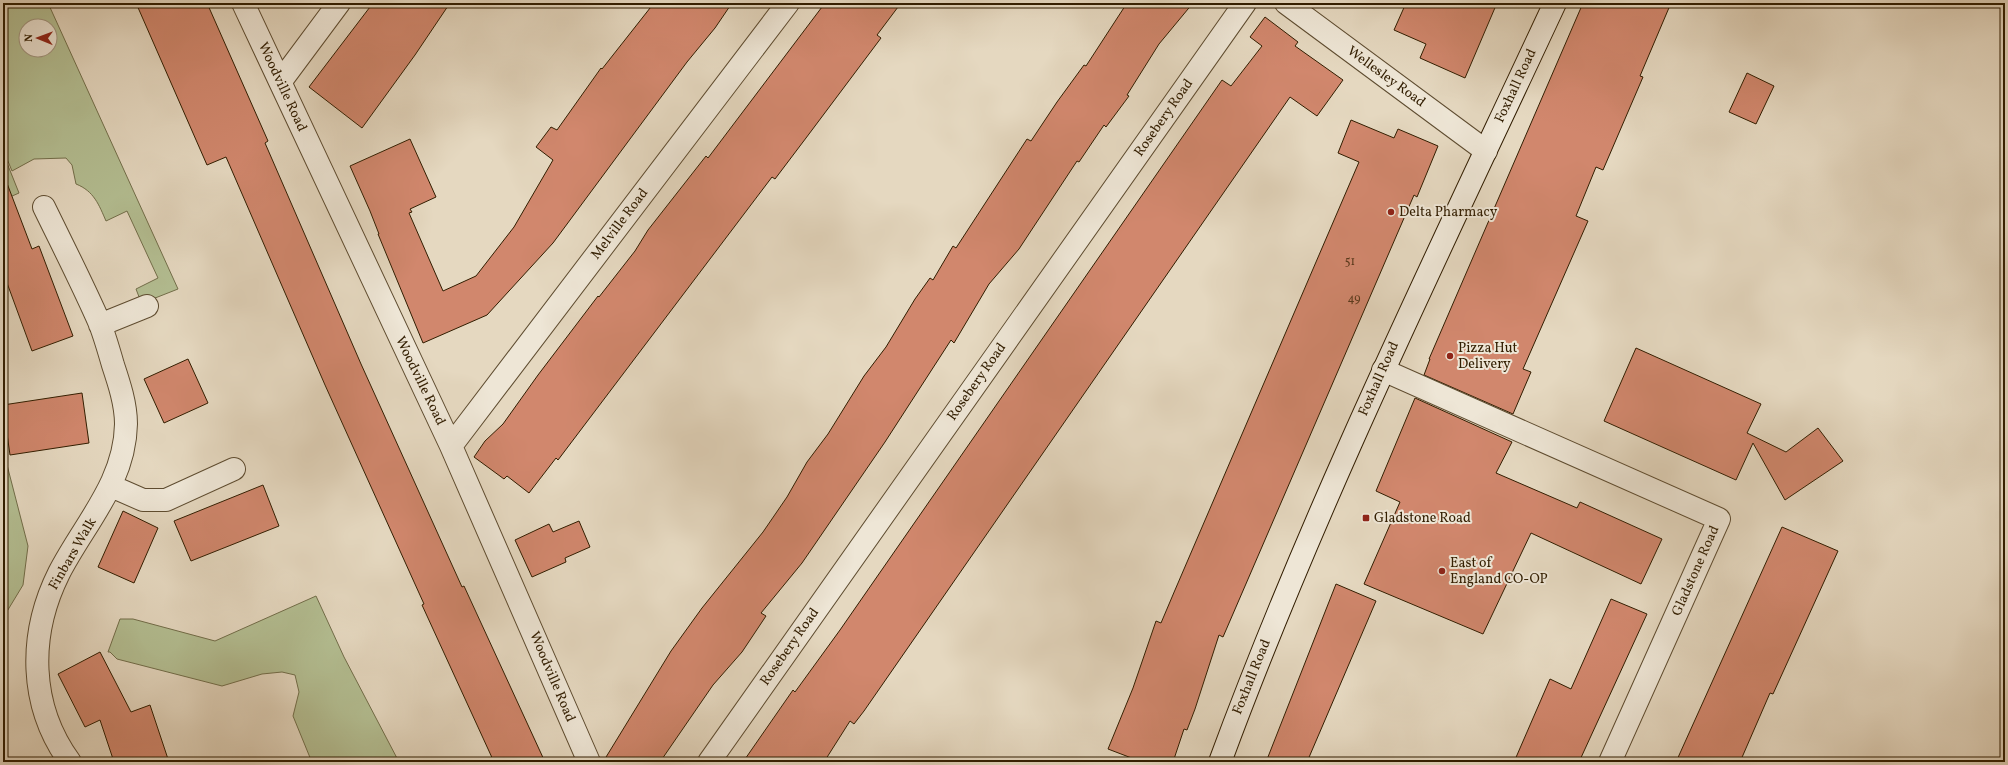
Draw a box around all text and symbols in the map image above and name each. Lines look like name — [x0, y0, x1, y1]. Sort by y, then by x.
north arrow — [18, 18, 58, 58]
text: N — [22, 34, 37, 42]
street label: Woodville Road — [253, 39, 311, 135]
street label: Wellesley Road — [1343, 42, 1429, 112]
street label: Foxhall Road — [1491, 46, 1541, 126]
street label: Rosebery Road — [1130, 75, 1198, 161]
street label: Melville Road — [587, 184, 653, 264]
place label: Delta Pharmacy — [1399, 203, 1498, 222]
marker: Delta Pharmacy — [1386, 207, 1396, 217]
house number: 51 — [1345, 254, 1355, 270]
house number: 49 — [1347, 291, 1361, 307]
street label: Woodville Road — [390, 333, 450, 429]
street label: Rosebery Road — [943, 339, 1011, 425]
street label: Foxhall Road — [1354, 339, 1404, 419]
place label: Pizza Hut Delivery — [1458, 339, 1518, 374]
marker: Pizza Hut Delivery — [1445, 351, 1455, 361]
place label: Gladstone Road — [1374, 509, 1471, 528]
marker: Gladstone Road — [1361, 513, 1371, 523]
street label: Finbars Walk — [45, 514, 102, 594]
street label: Gladstone Road — [1668, 523, 1724, 619]
place label: East of England CO-OP — [1450, 554, 1548, 589]
marker: East of England CO-OP — [1437, 566, 1447, 576]
street label: Rosebery Road — [756, 604, 824, 690]
street label: Woodville Road — [524, 629, 580, 725]
street label: Foxhall Road — [1228, 636, 1276, 718]

